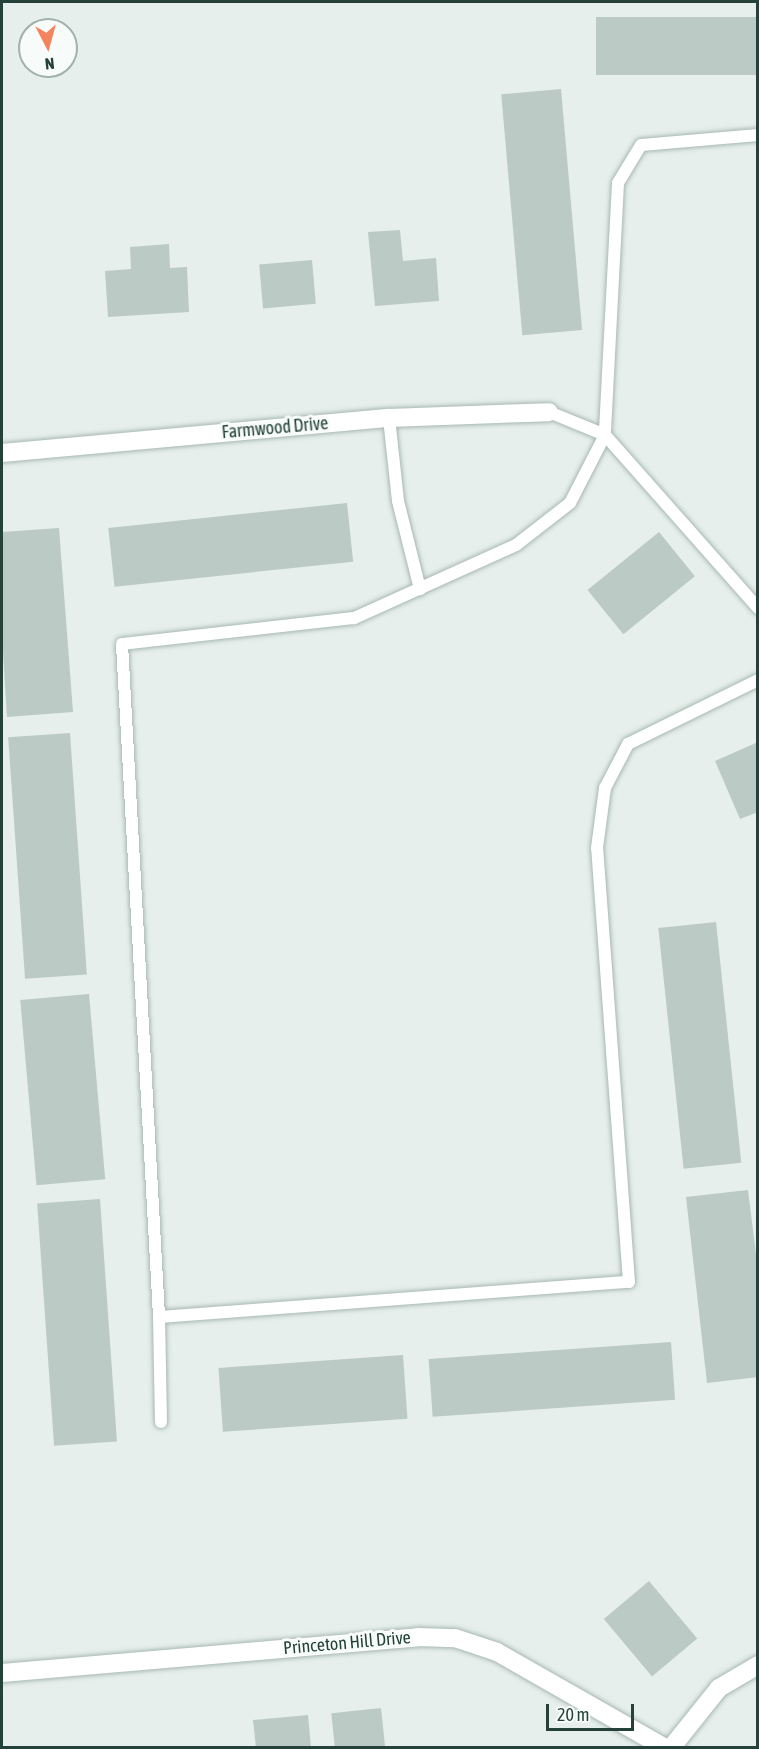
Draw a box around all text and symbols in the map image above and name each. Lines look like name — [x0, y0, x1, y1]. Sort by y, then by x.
north arrow — [18, 18, 78, 78]
text: N — [44, 54, 55, 73]
street label: Farmwood Drive — [221, 413, 329, 443]
street label: Princeton Hill Drive — [282, 1627, 412, 1659]
scale bar — [549, 1692, 638, 1730]
text: 20 m — [557, 1704, 589, 1725]

